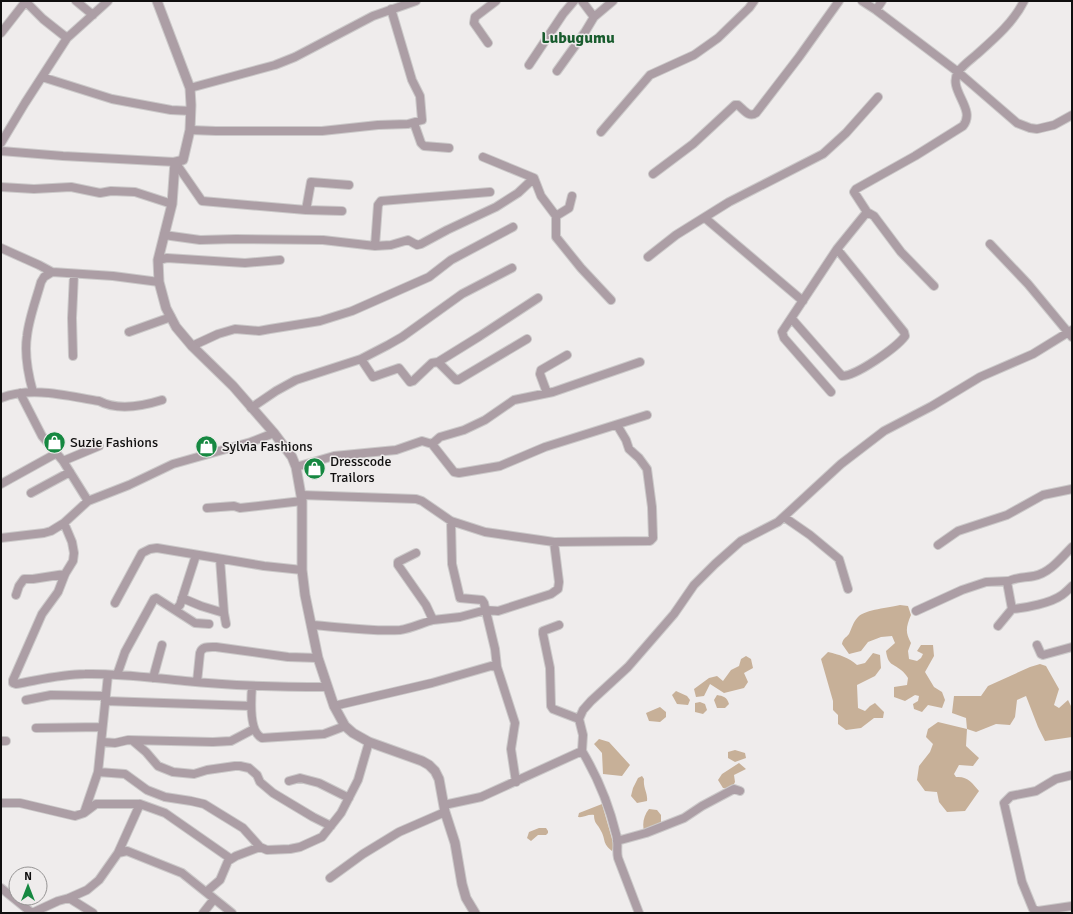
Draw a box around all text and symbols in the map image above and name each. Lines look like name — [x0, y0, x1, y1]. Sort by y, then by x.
district label: Lubugumu — [541, 28, 615, 48]
shop icon: Suzie Fashions — [42, 429, 68, 455]
shop icon: Sylvia Fashions — [193, 433, 219, 459]
place label: Suzie Fashions — [70, 434, 158, 451]
place label: Sylvia Fashions — [222, 438, 313, 455]
place label: Dresscode Trailors — [330, 453, 391, 486]
shop icon: Dresscode Trailors — [302, 456, 328, 482]
north arrow — [8, 866, 48, 906]
text: N — [24, 870, 32, 883]

